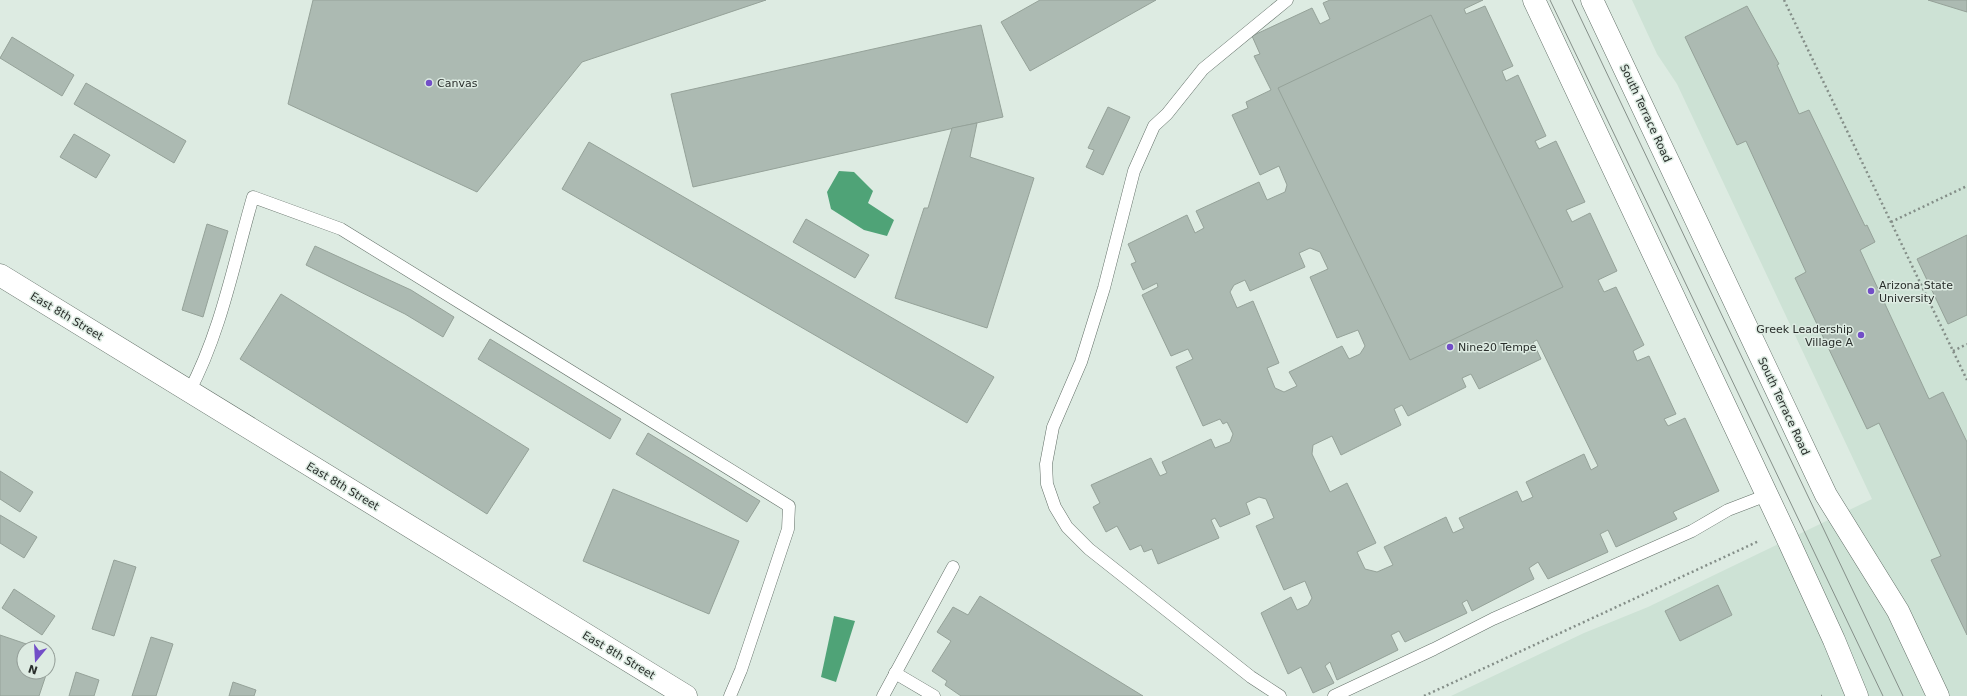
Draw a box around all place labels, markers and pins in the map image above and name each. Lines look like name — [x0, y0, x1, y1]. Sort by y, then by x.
place label: Canvas — [437, 77, 478, 90]
marker: Canvas — [424, 78, 434, 88]
place label: Arizona State University — [1879, 279, 1953, 305]
marker: Arizona State University — [1866, 286, 1876, 296]
place label: Greek Leadership Village A — [1756, 323, 1853, 349]
marker: Greek Leadership Village A — [1856, 330, 1866, 340]
place label: Nine20 Tempe — [1458, 341, 1537, 354]
marker: Nine20 Tempe — [1445, 342, 1455, 352]

